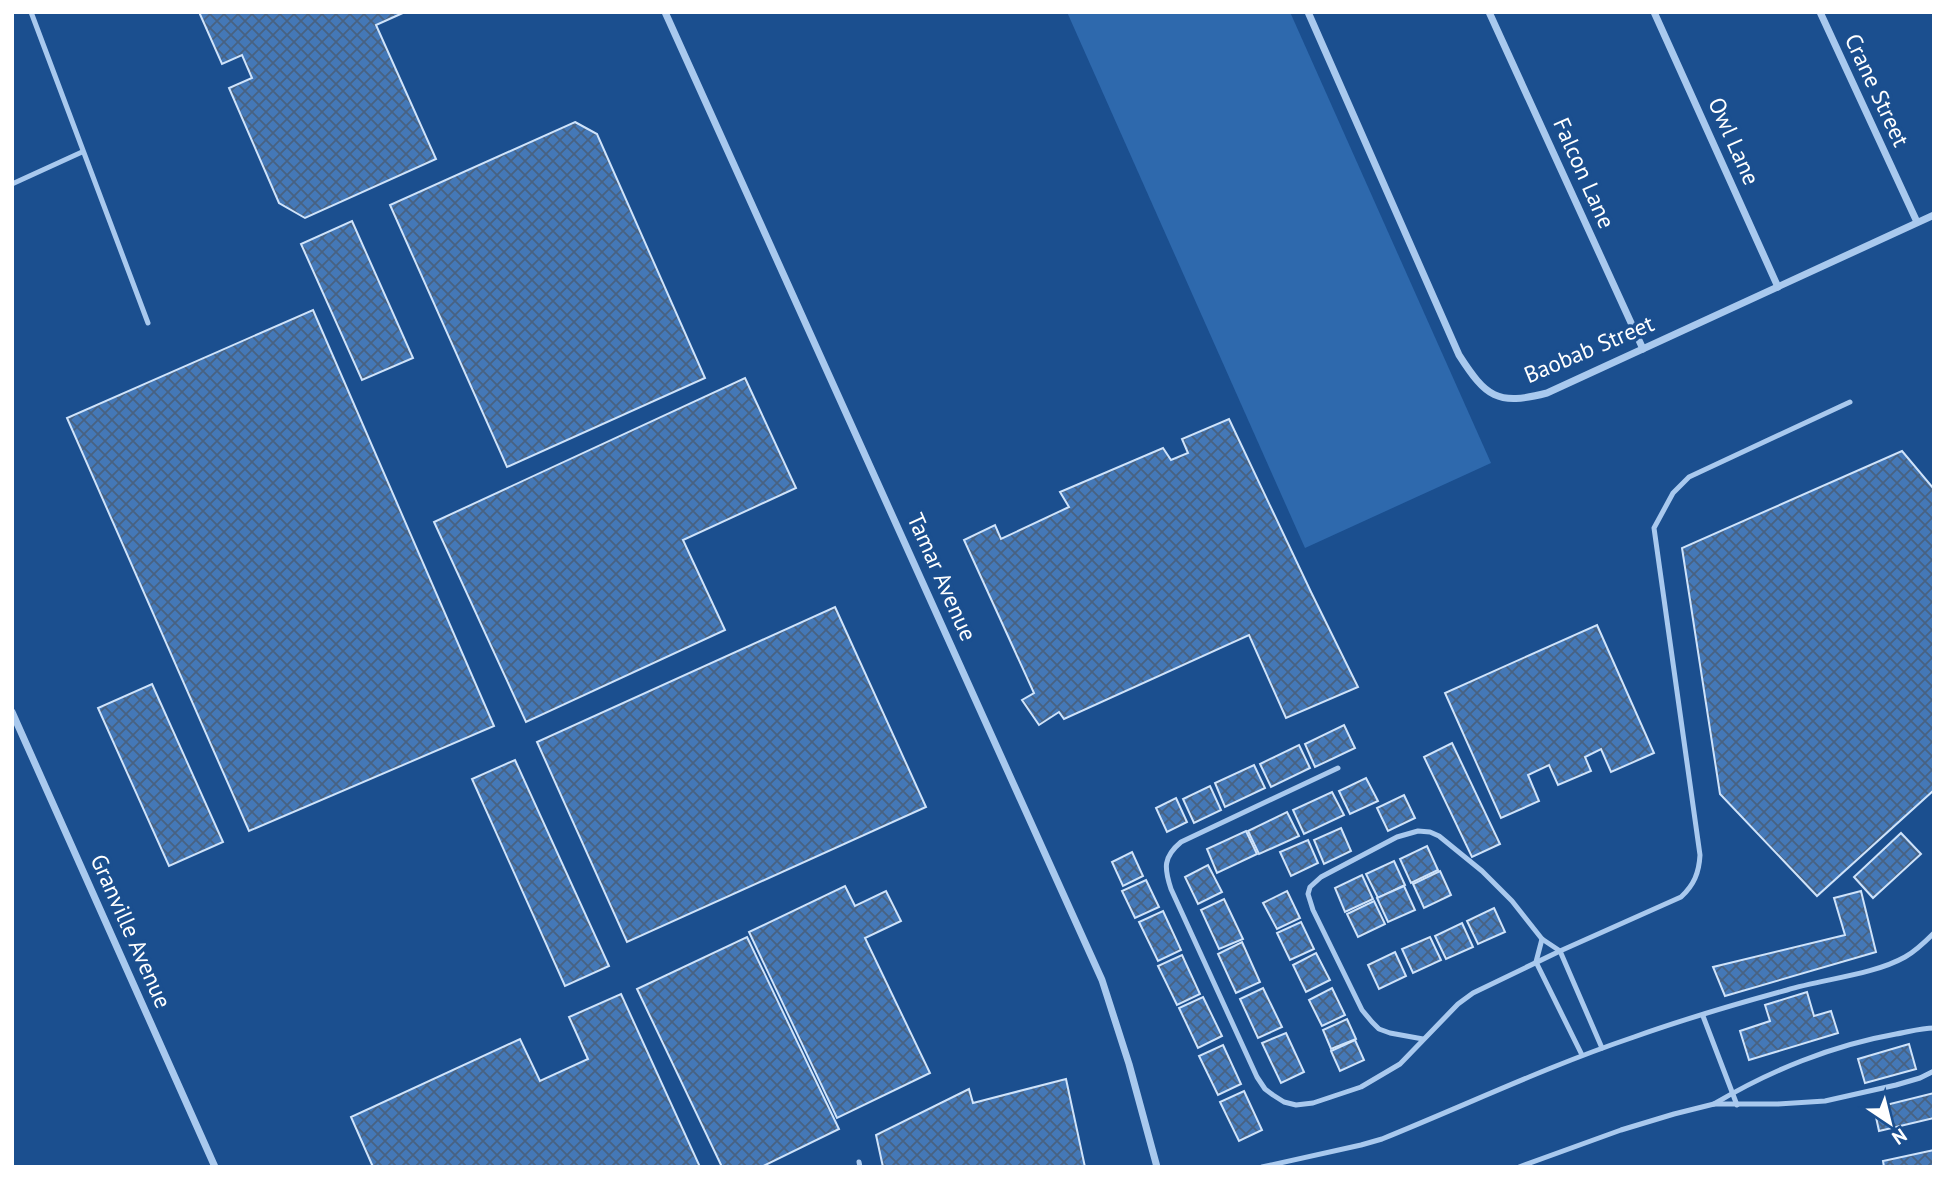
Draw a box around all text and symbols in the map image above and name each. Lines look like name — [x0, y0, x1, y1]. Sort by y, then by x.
street label: Crane Street — [1839, 29, 1916, 151]
street label: Owl Lane — [1702, 93, 1767, 189]
street label: Falcon Lane — [1547, 113, 1622, 233]
street label: Baobab Street — [1519, 308, 1658, 389]
street label: Tamar Avenue — [901, 508, 984, 645]
street label: Granville Avenue — [85, 849, 178, 1012]
north arrow — [1855, 1088, 1925, 1158]
text: N — [1888, 1124, 1912, 1150]

